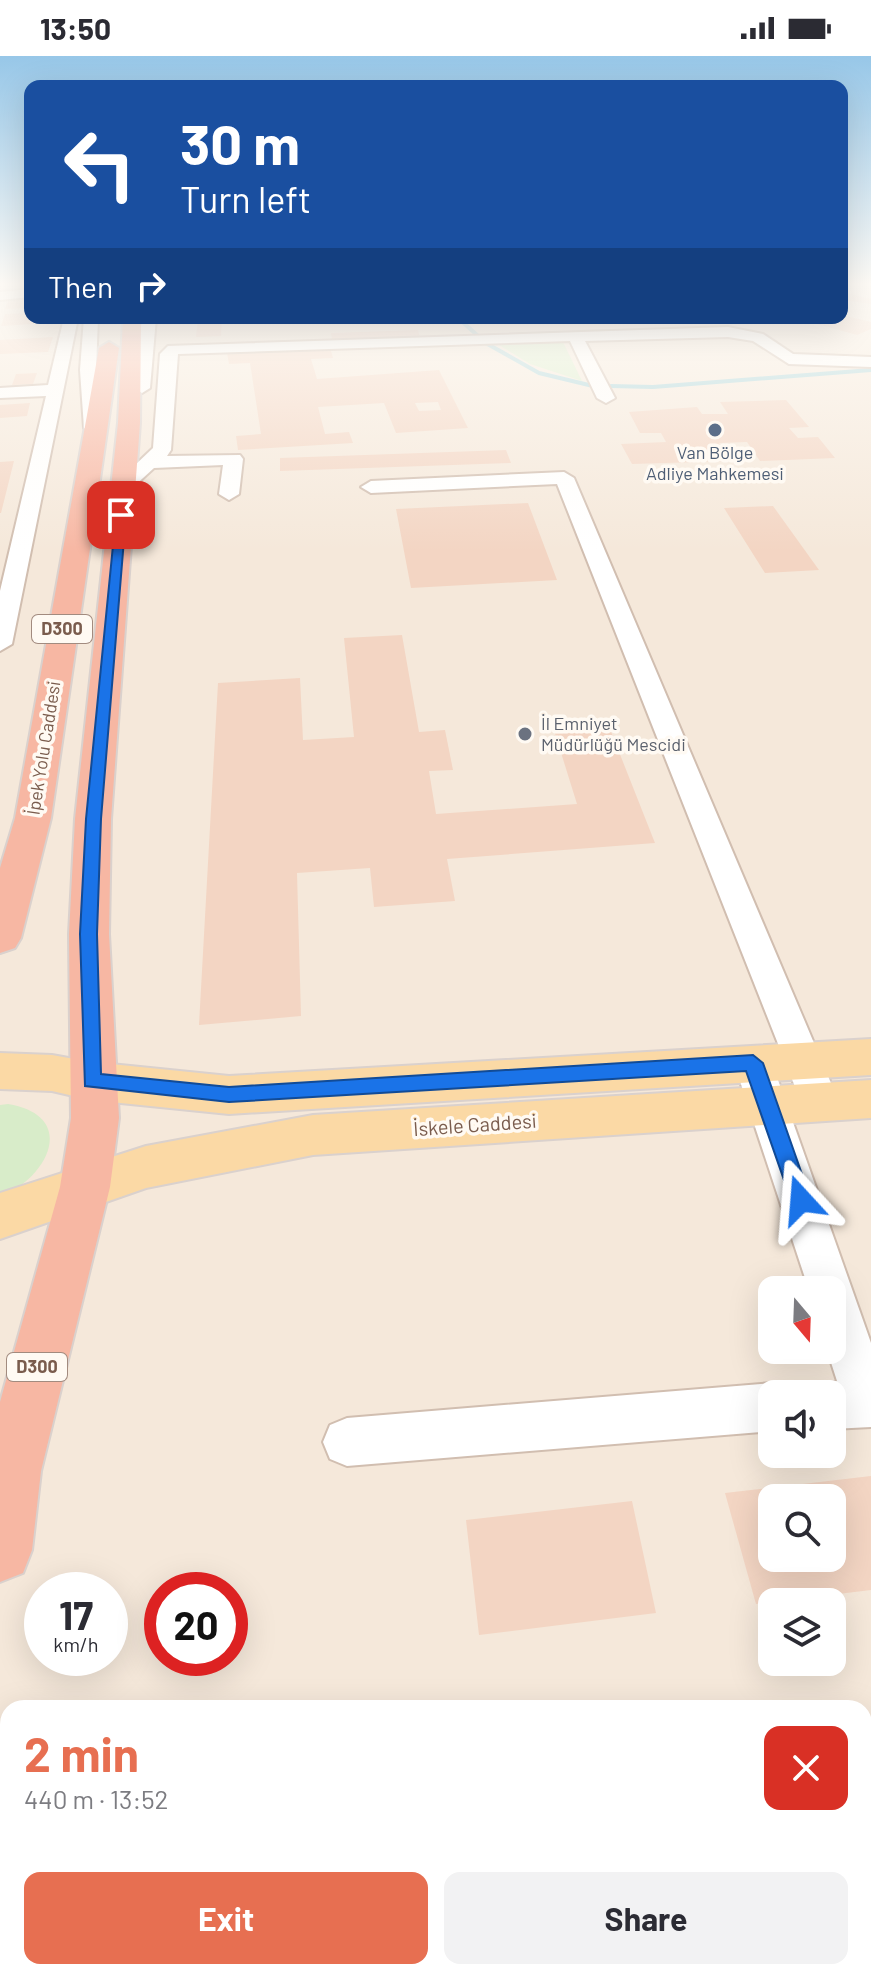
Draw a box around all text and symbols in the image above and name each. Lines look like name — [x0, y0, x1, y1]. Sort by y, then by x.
text: 13:50 — [40, 10, 111, 46]
text: 30 m — [180, 109, 300, 176]
icon: left — [48, 112, 152, 216]
text: Turn left — [180, 177, 311, 220]
icon: right — [129, 264, 173, 308]
text: Then — [48, 268, 113, 304]
marker: Van Bölge Adliye Mahkemesi — [706, 421, 724, 439]
place label: Van Bölge Adliye Mahkemesi — [646, 441, 784, 484]
pin — [87, 481, 155, 549]
icon: arrive — [99, 493, 143, 537]
road number: D300 — [32, 615, 92, 643]
street label: İpek Yolu Caddesi — [22, 679, 64, 816]
place label: İl Emniyet Müdürlüğü Mescidi — [541, 712, 686, 755]
marker: İl Emniyet Müdürlüğü Mescidi — [516, 725, 534, 743]
street label: İskele Caddesi — [412, 1108, 537, 1140]
position arrow — [759, 1158, 843, 1242]
north arrow — [758, 1276, 846, 1364]
map controls — [758, 1276, 846, 1676]
road number: D300 — [7, 1353, 67, 1381]
button: sound — [758, 1380, 846, 1468]
button: search — [758, 1484, 846, 1572]
speed limit sign: 20 — [144, 1572, 248, 1676]
button: layers — [758, 1588, 846, 1676]
text: 17 — [59, 1590, 93, 1638]
text: km/h — [53, 1632, 99, 1656]
text: 2 min — [24, 1724, 139, 1782]
button: close — [764, 1726, 848, 1810]
text: 440 m · 13:52 — [24, 1783, 169, 1814]
button: Exit — [24, 1872, 428, 1964]
button: Share — [444, 1872, 848, 1964]

